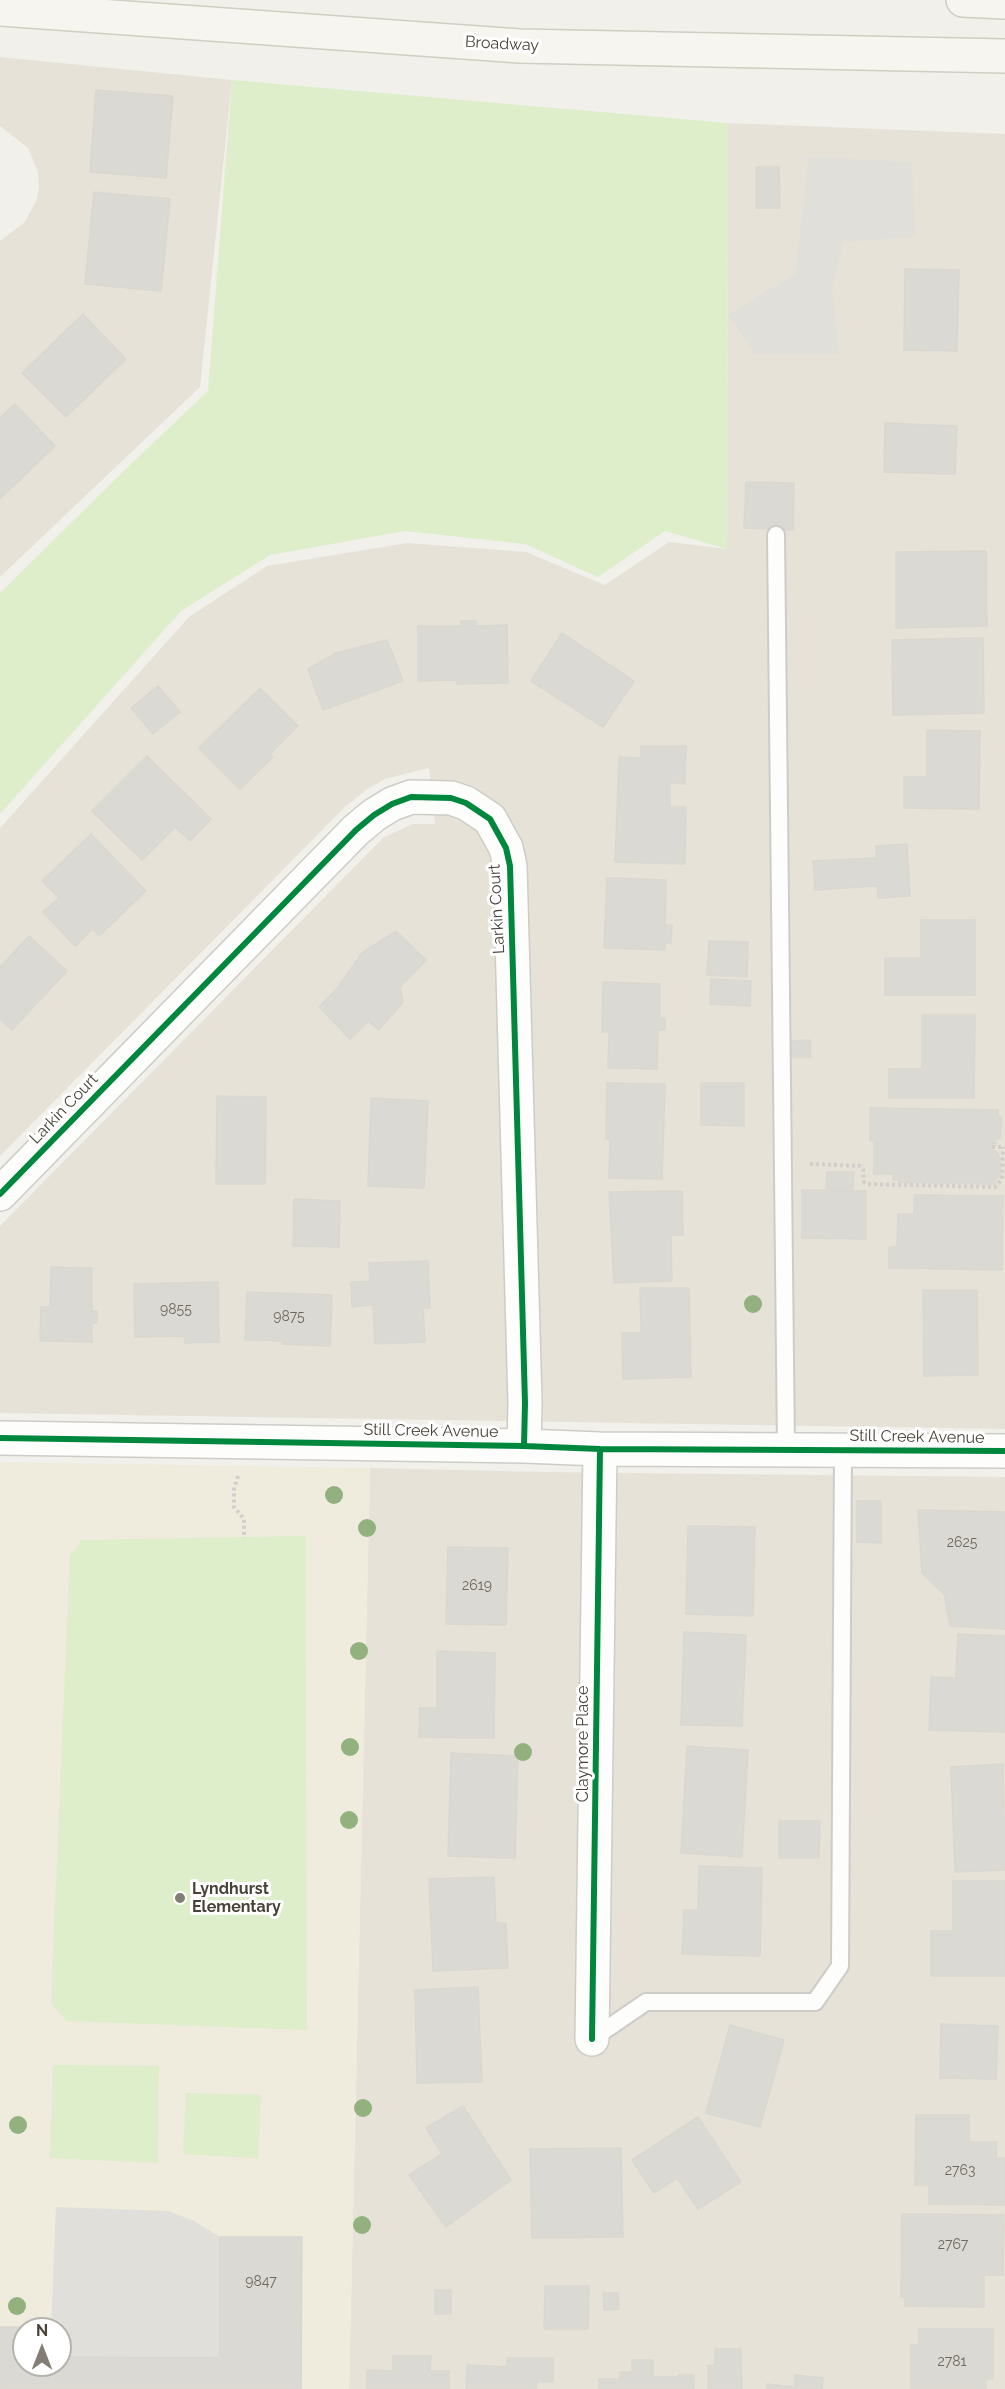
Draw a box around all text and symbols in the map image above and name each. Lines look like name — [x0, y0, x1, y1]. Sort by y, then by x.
street label: Broadway — [464, 32, 540, 56]
street label: Larkin Court — [485, 864, 509, 954]
street label: Larkin Court — [26, 1070, 102, 1148]
house number: 9855 — [160, 1302, 192, 1318]
house number: 9875 — [273, 1309, 305, 1325]
street label: Still Creek Avenue — [363, 1420, 499, 1442]
street label: Still Creek Avenue — [849, 1426, 985, 1448]
house number: 2625 — [947, 1535, 977, 1551]
house number: 2619 — [462, 1578, 492, 1594]
street label: Claymore Place — [573, 1686, 593, 1802]
place label: Lyndhurst Elementary — [192, 1879, 281, 1917]
marker: Lyndhurst Elementary — [173, 1891, 187, 1905]
house number: 2763 — [945, 2163, 975, 2179]
house number: 2767 — [938, 2237, 968, 2253]
house number: 9847 — [245, 2274, 277, 2290]
north arrow — [12, 2317, 72, 2377]
text: N — [36, 2321, 48, 2340]
house number: 2781 — [937, 2354, 967, 2370]

